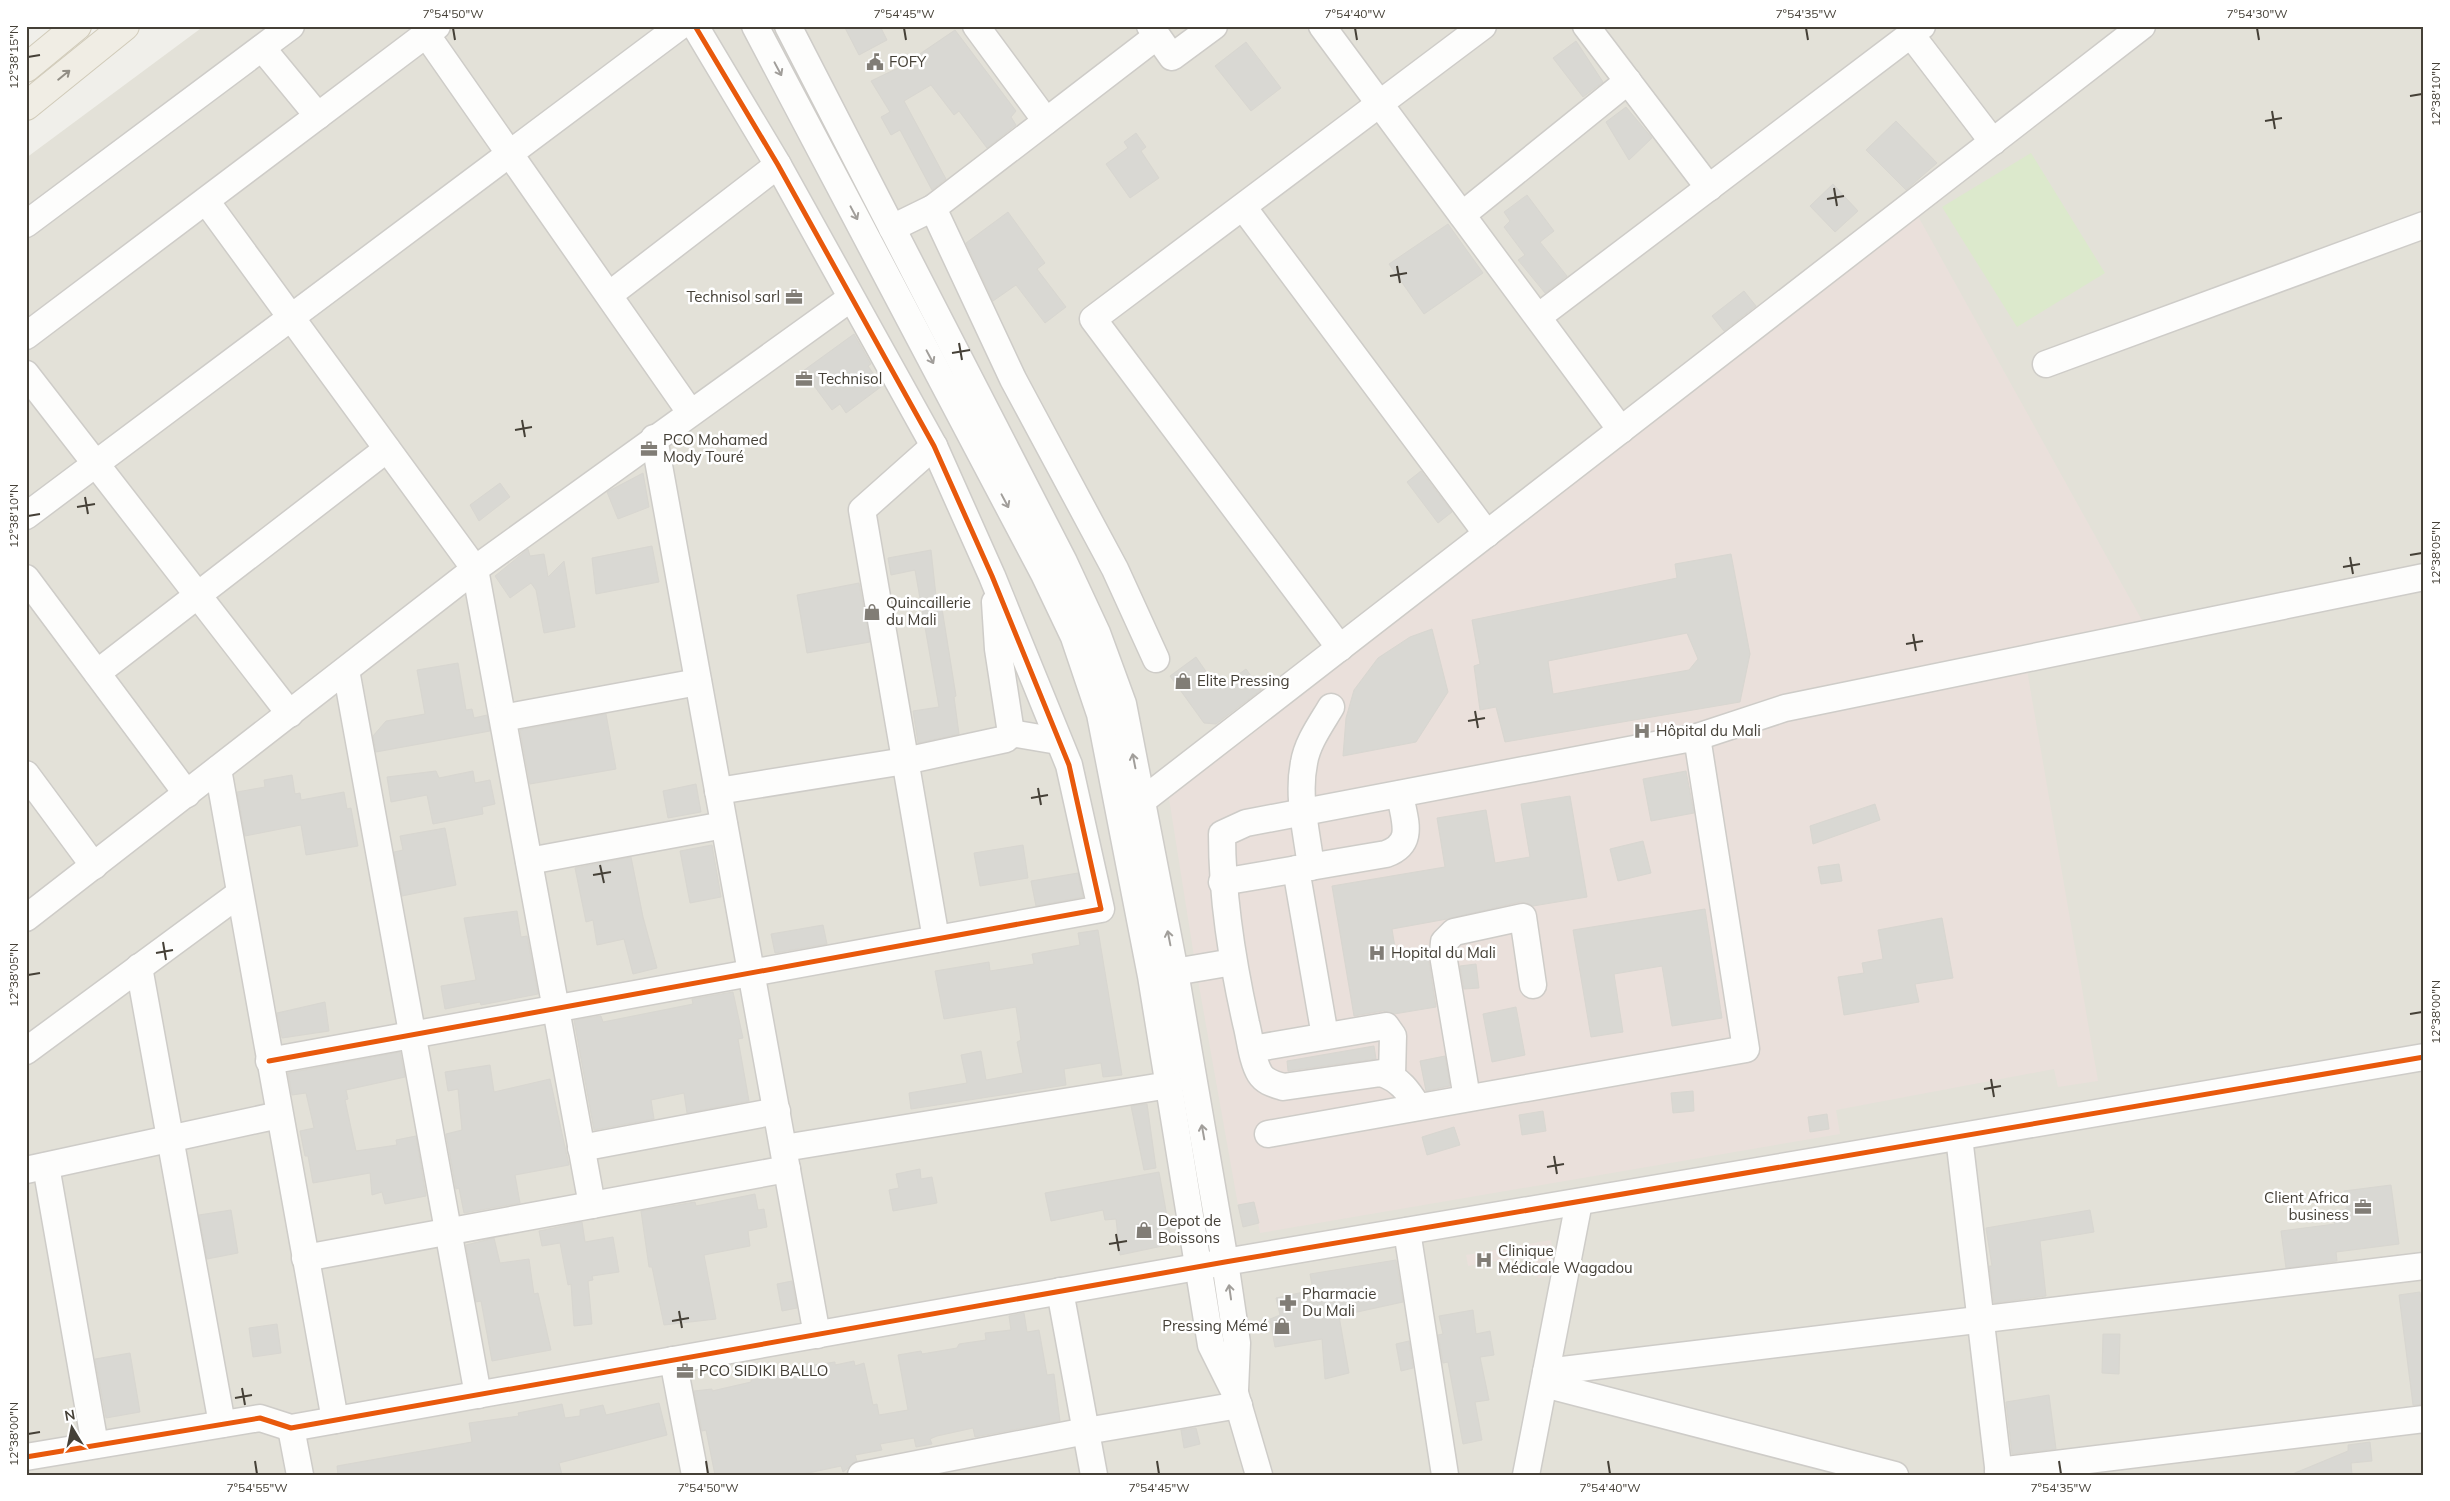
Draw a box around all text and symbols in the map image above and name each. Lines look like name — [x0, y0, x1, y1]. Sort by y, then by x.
text: 7°54'50"W — [422, 6, 484, 21]
text: 7°54'45"W — [873, 6, 935, 21]
text: 7°54'40"W — [1324, 6, 1386, 21]
text: 7°54'35"W — [1775, 6, 1837, 21]
text: 7°54'30"W — [2226, 6, 2288, 21]
text: 12°38'15"N — [6, 25, 21, 89]
public building icon: FOFY — [865, 52, 885, 72]
place label: FOFY — [889, 52, 927, 71]
one-way arrow — [773, 62, 783, 77]
text: 12°38'10"N — [2428, 62, 2443, 126]
one-way arrow — [57, 70, 70, 81]
one-way arrow — [850, 205, 859, 220]
place label: Technisol sarl — [686, 287, 780, 306]
office icon: Technisol sarl — [784, 287, 804, 307]
one-way arrow — [926, 349, 935, 364]
office icon: Technisol — [794, 369, 814, 389]
place label: Technisol — [818, 369, 882, 388]
place label: PCO Mohamed Mody Touré — [663, 430, 768, 466]
office icon: PCO Mohamed Mody Touré — [639, 439, 659, 459]
text: 12°38'10"N — [6, 484, 21, 548]
one-way arrow — [1001, 493, 1011, 507]
text: 12°38'05"N — [2428, 521, 2443, 585]
place label: Quincaillerie du Mali — [886, 593, 971, 629]
shop icon: Quincaillerie du Mali — [862, 602, 882, 622]
shop icon: Elite Pressing — [1173, 671, 1193, 691]
place label: Elite Pressing — [1197, 671, 1290, 690]
hospital icon: Hôpital du Mali — [1632, 721, 1652, 741]
place label: Hôpital du Mali — [1656, 721, 1761, 740]
one-way arrow — [1129, 753, 1139, 769]
one-way arrow — [1163, 930, 1173, 946]
text: 12°38'05"N — [6, 943, 21, 1007]
hospital icon: Hopital du Mali — [1367, 943, 1387, 963]
place label: Hopital du Mali — [1391, 943, 1496, 962]
text: 12°38'00"N — [2428, 980, 2443, 1044]
one-way arrow — [1197, 1124, 1207, 1140]
place label: Client Africa business — [2264, 1188, 2349, 1224]
office icon: Client Africa business — [2353, 1197, 2373, 1217]
place label: Depot de Boissons — [1158, 1211, 1221, 1247]
shop icon: Depot de Boissons — [1134, 1220, 1154, 1240]
place label: Clinique Médicale Wagadou — [1498, 1241, 1633, 1277]
hospital icon: Clinique Médicale Wagadou — [1474, 1250, 1494, 1270]
place label: Pharmacie Du Mali — [1302, 1284, 1376, 1320]
one-way arrow — [1225, 1285, 1235, 1301]
pharmacy icon: Pharmacie Du Mali — [1278, 1293, 1298, 1313]
place label: Pressing Mémé — [1162, 1316, 1268, 1335]
shop icon: Pressing Mémé — [1272, 1316, 1292, 1336]
office icon: PCO SIDIKI BALLO — [675, 1361, 695, 1381]
place label: PCO SIDIKI BALLO — [699, 1361, 828, 1380]
text: 12°38'00"N — [6, 1402, 21, 1466]
north arrow — [48, 1404, 98, 1454]
text: N — [63, 1405, 77, 1425]
text: 7°54'55"W — [226, 1480, 288, 1495]
text: 7°54'50"W — [677, 1480, 739, 1495]
text: 7°54'45"W — [1128, 1480, 1190, 1495]
text: 7°54'40"W — [1579, 1480, 1641, 1495]
text: 7°54'35"W — [2030, 1480, 2092, 1495]

